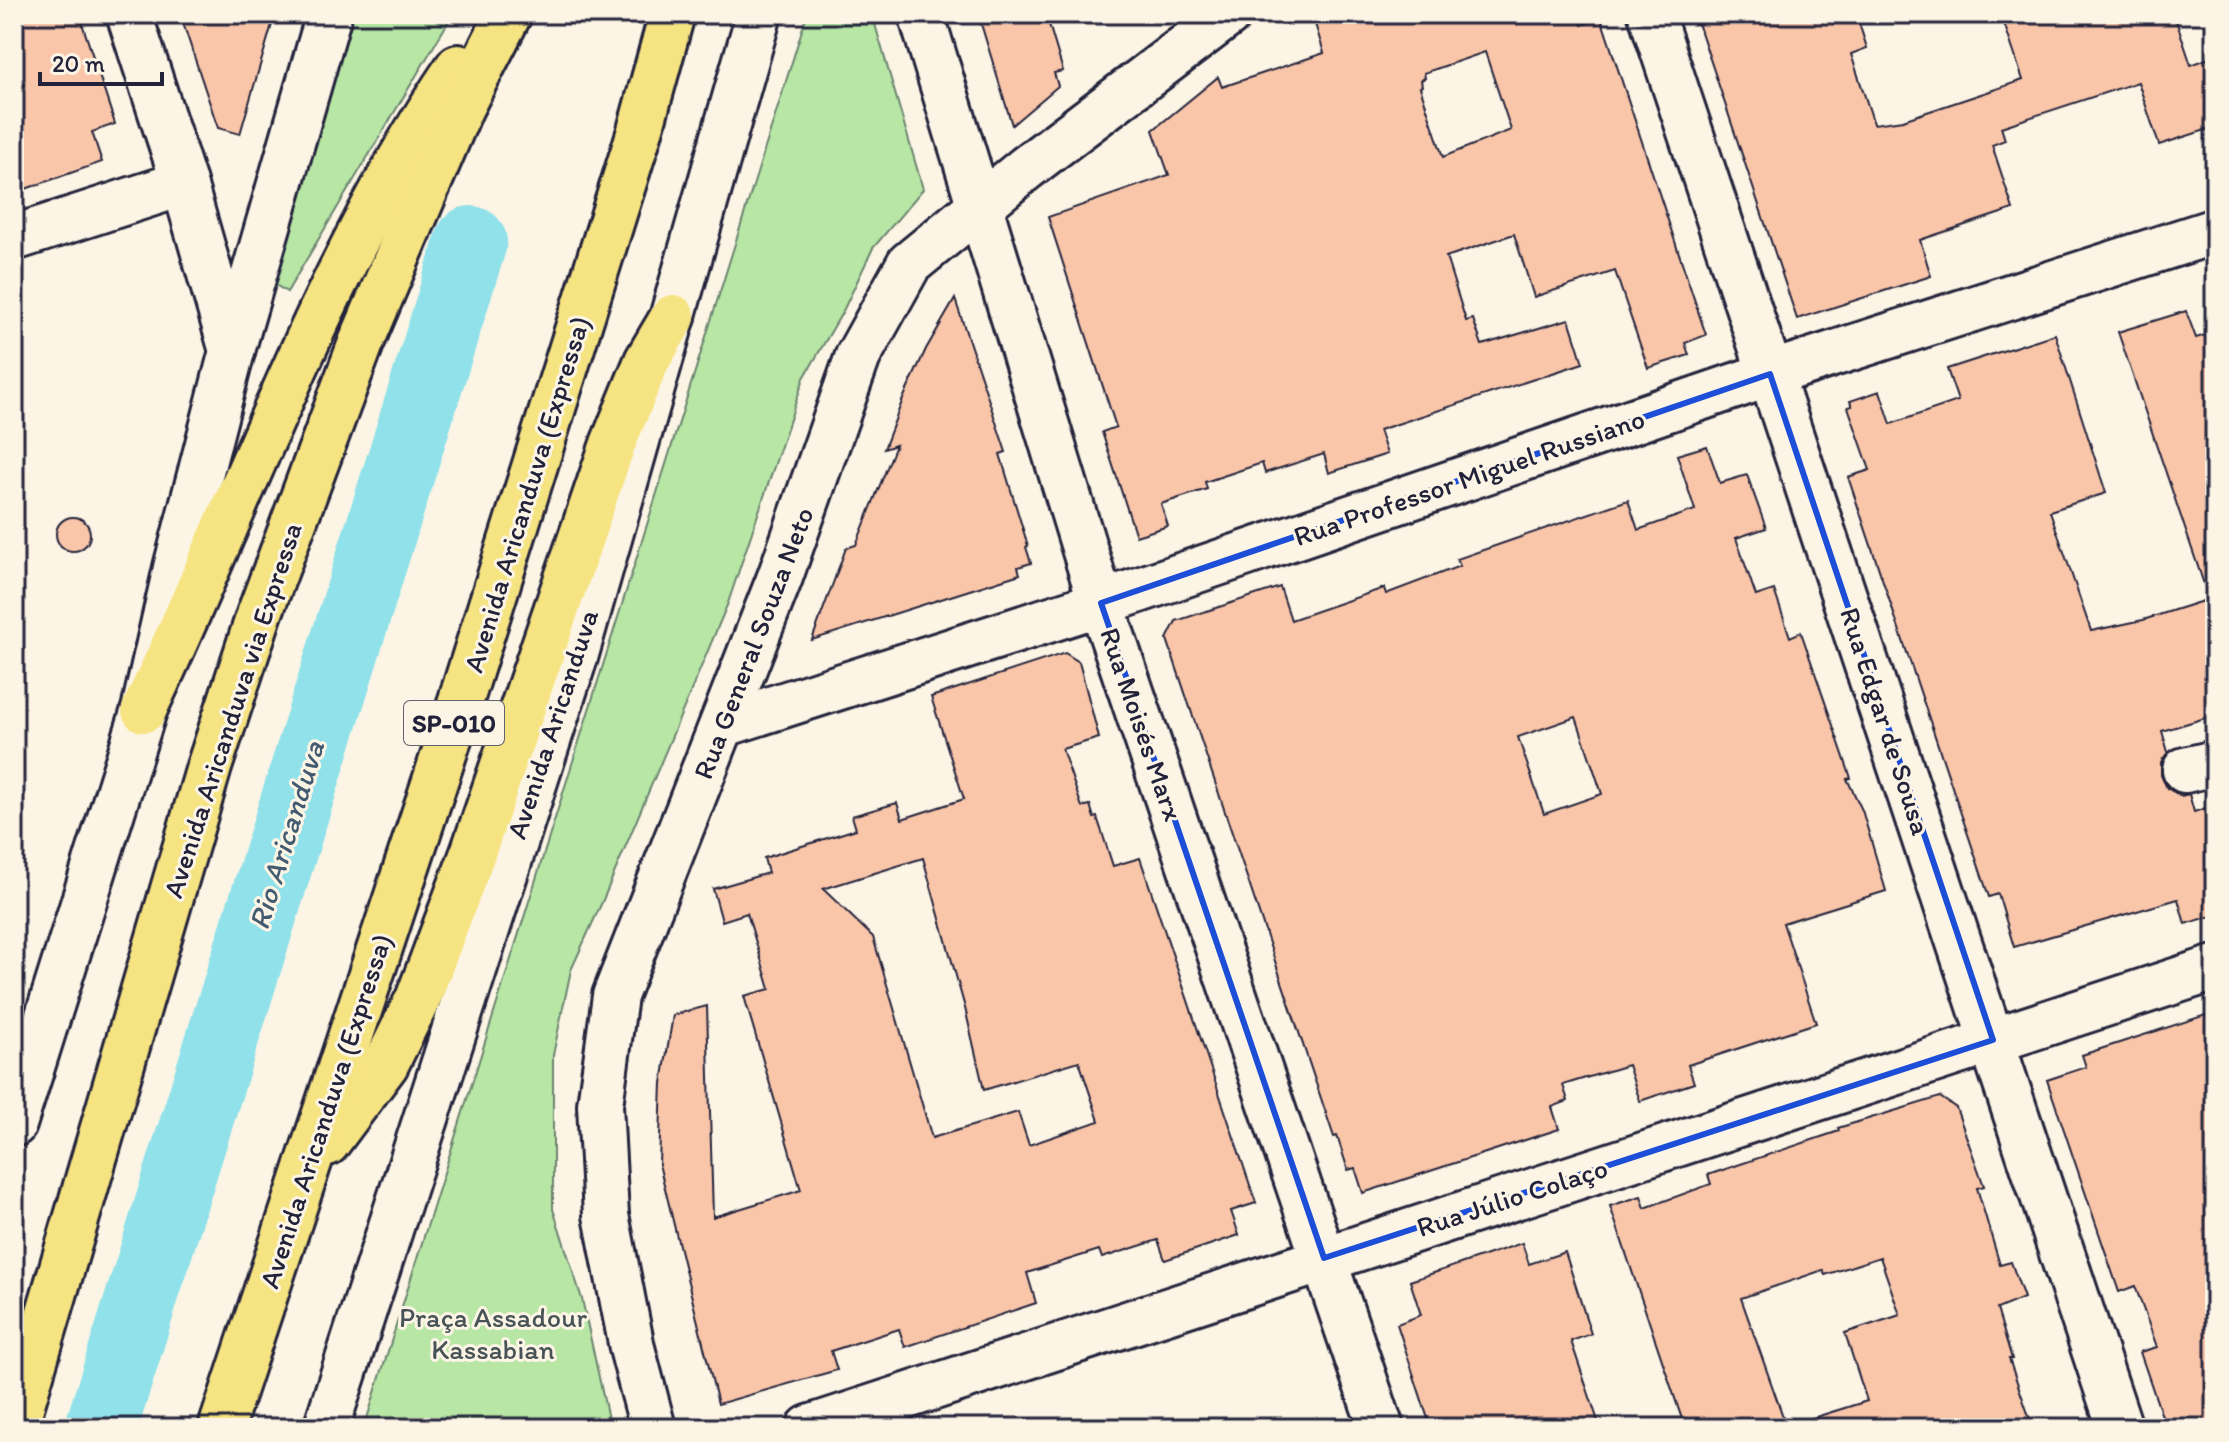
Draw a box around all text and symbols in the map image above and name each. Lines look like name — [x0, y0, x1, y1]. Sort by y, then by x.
scale bar — [40, 36, 162, 86]
text: 20 m — [52, 49, 105, 78]
street label: Avenida Aricanduva (Expressa) — [456, 312, 596, 676]
street label: Rua Professor Miguel Russiano — [1289, 401, 1649, 553]
street label: Rua General Souza Neto — [685, 502, 821, 784]
street label: Avenida Aricanduva via Expressa — [155, 518, 309, 902]
street label: Rua Edgar de Sousa — [1833, 603, 1939, 839]
street label: Avenida Aricanduva — [499, 605, 605, 843]
street label: Rua Moisés Marx — [1093, 623, 1191, 825]
road number: SP-010 — [404, 701, 504, 745]
water label: Rio Aricanduva — [240, 736, 332, 934]
street label: Avenida Aricanduva (Expressa) — [252, 930, 398, 1292]
street label: Rua Júlio Colaço — [1412, 1150, 1612, 1244]
park label: Praça Assadour Kassabian — [399, 1300, 587, 1366]

